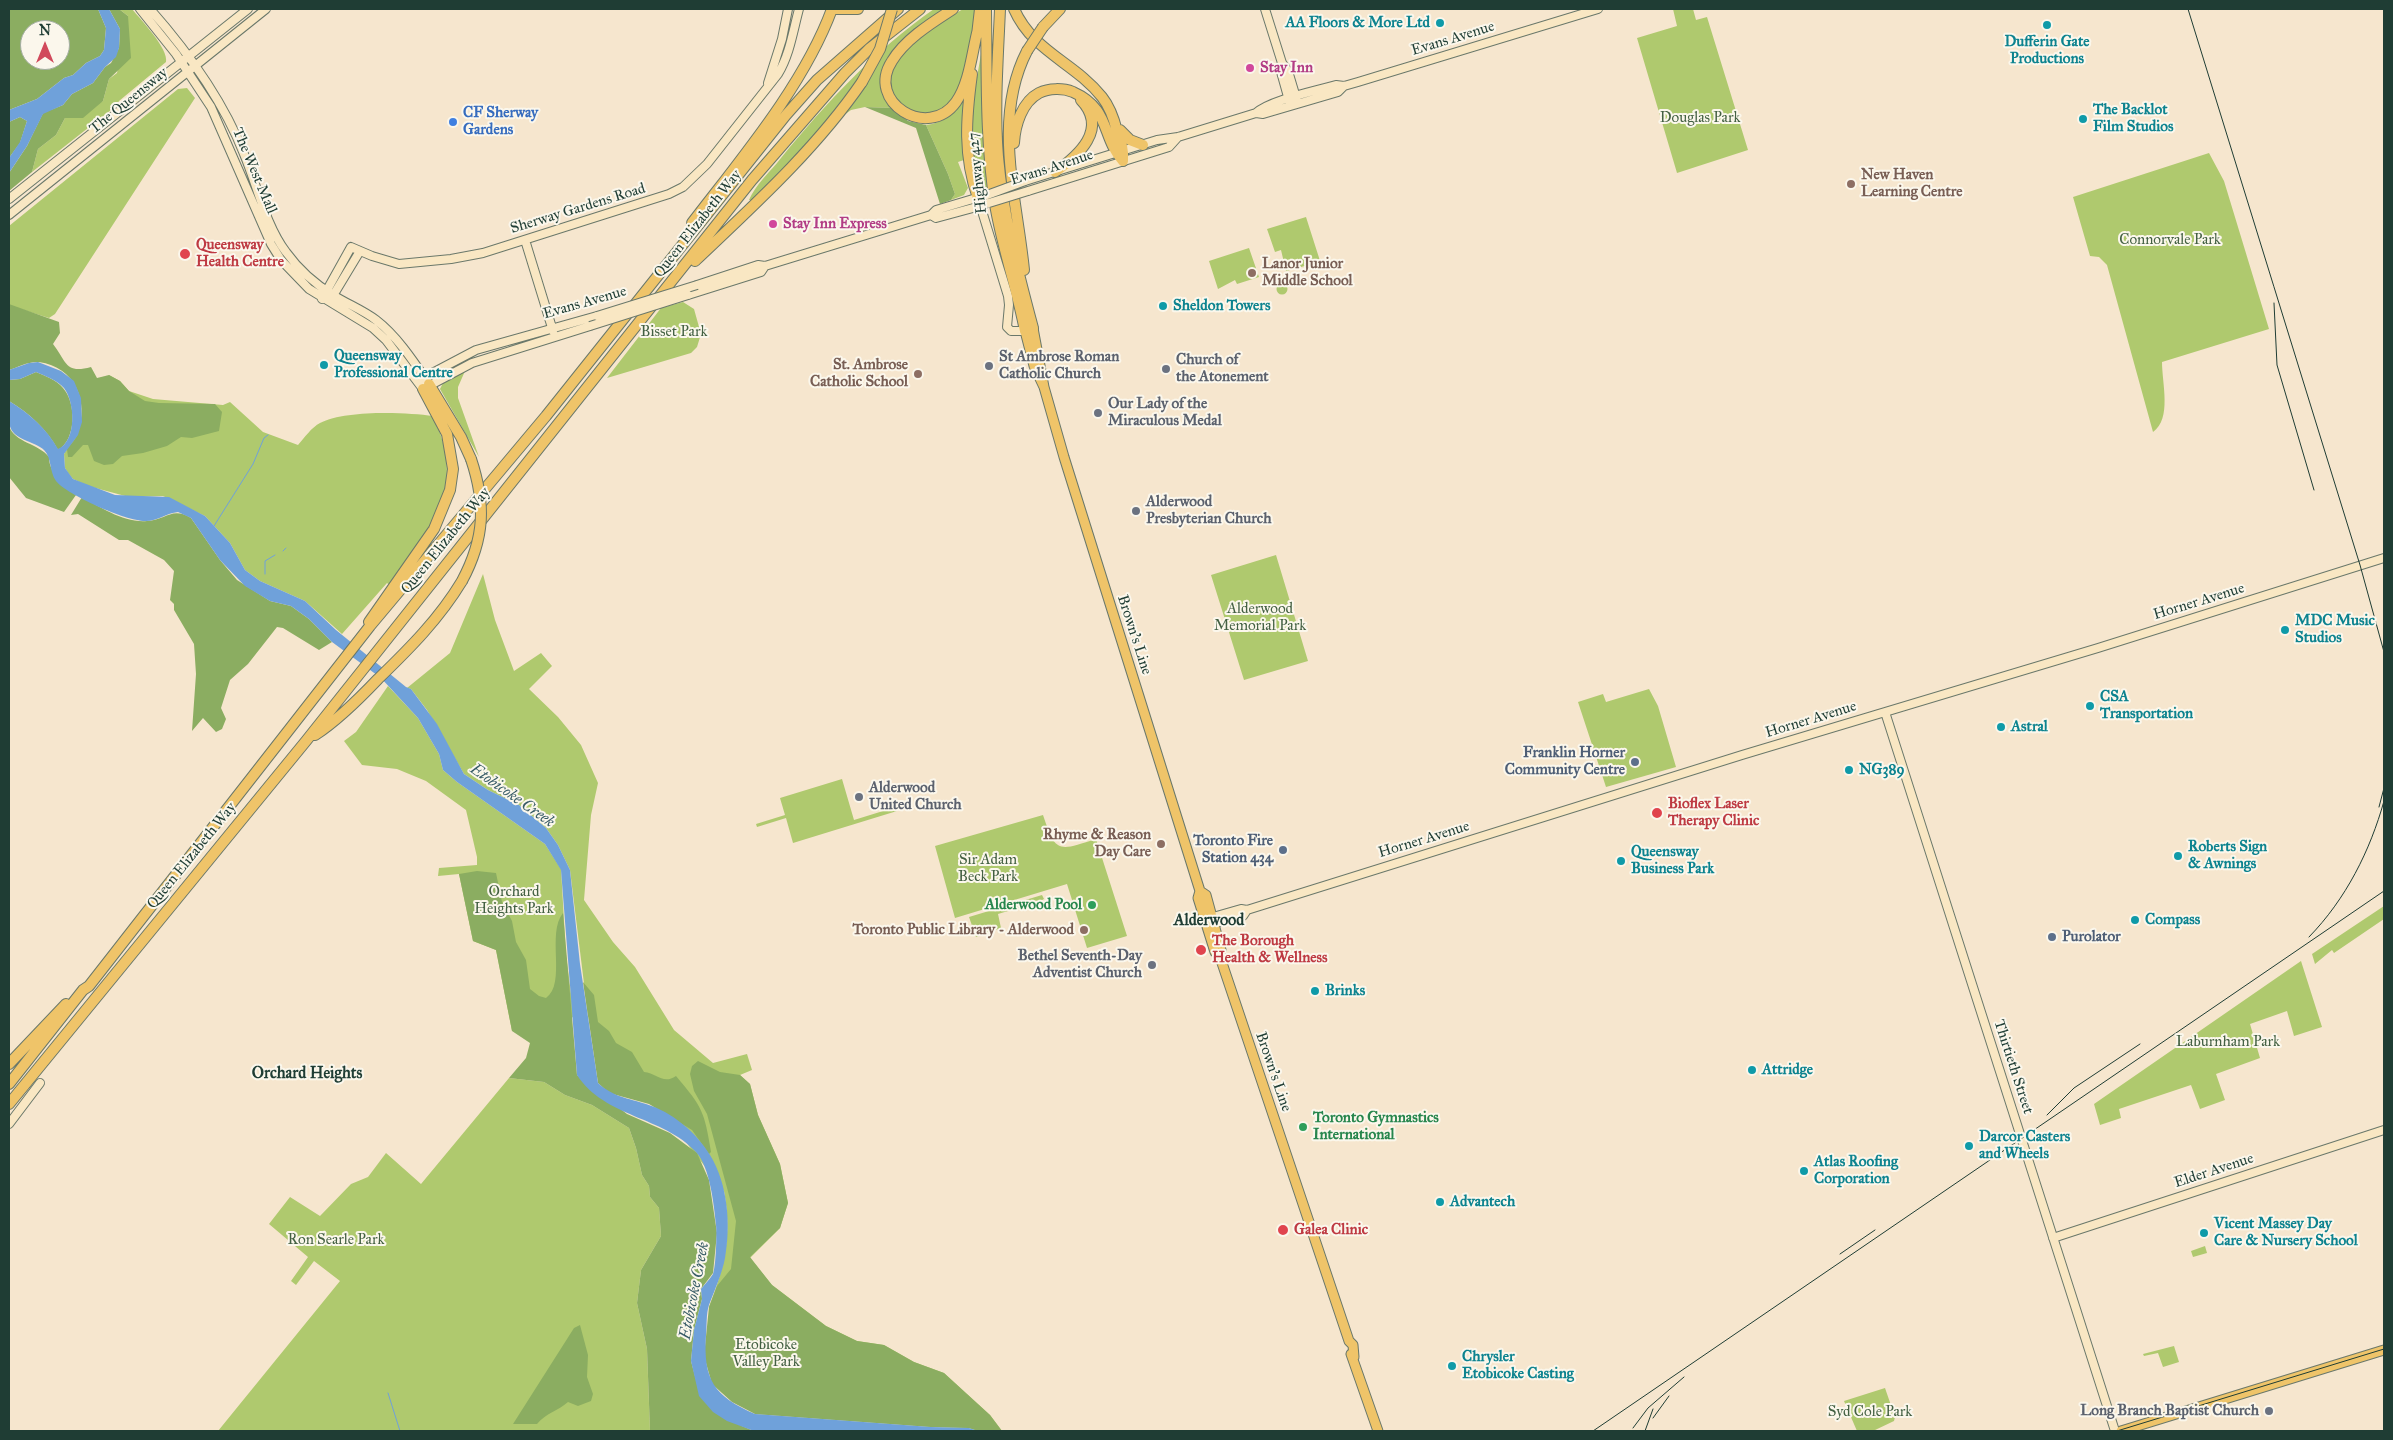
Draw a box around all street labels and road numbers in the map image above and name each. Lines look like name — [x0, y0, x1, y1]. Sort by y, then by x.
street label: Evans Avenue — [1409, 18, 1497, 60]
street label: The Queensway — [86, 64, 172, 138]
street label: The West Mall — [228, 125, 280, 217]
street label: Highway 427 — [965, 131, 991, 215]
street label: Evans Avenue — [1008, 146, 1096, 190]
street label: Queen Elizabeth Way — [650, 167, 746, 281]
street label: Sherway Gardens Road — [508, 180, 648, 238]
street label: Evans Avenue — [541, 283, 629, 323]
street label: Queen Elizabeth Way — [398, 484, 494, 598]
street label: Horner Avenue — [2151, 580, 2247, 624]
street label: Brown's Line — [1113, 593, 1155, 677]
street label: Horner Avenue — [1763, 698, 1859, 742]
street label: Queen Elizabeth Way — [144, 799, 240, 913]
street label: Horner Avenue — [1376, 818, 1472, 862]
street label: Thirtieth Street — [1989, 1018, 2037, 1116]
street label: Brown's Line — [1251, 1030, 1295, 1114]
street label: Elder Avenue — [2172, 1150, 2256, 1192]

